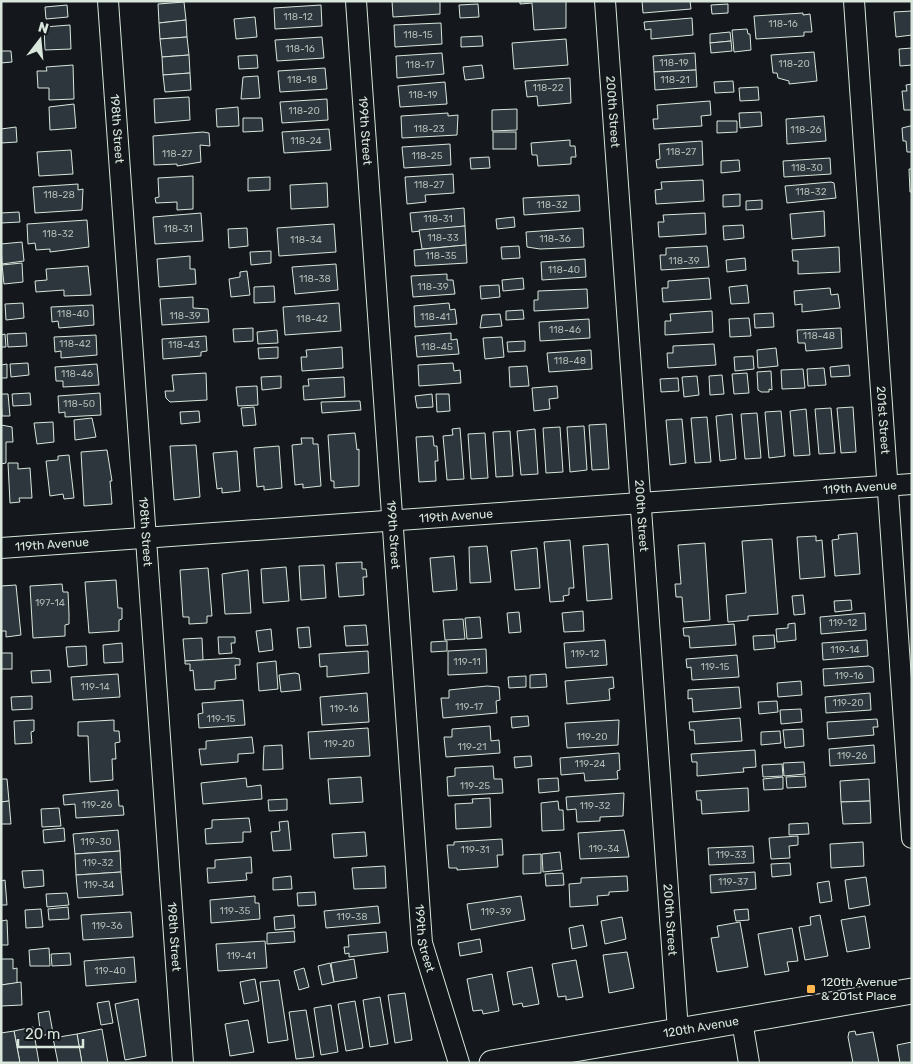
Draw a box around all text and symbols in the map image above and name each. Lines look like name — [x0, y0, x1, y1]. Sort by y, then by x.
house number: 118-12 — [283, 11, 313, 23]
north arrow — [15, 15, 65, 65]
text: N — [36, 18, 51, 38]
house number: 118-16 — [768, 18, 798, 30]
house number: 118-15 — [403, 29, 433, 41]
house number: 118-16 — [285, 43, 315, 55]
house number: 118-19 — [659, 57, 689, 69]
house number: 118-20 — [778, 58, 810, 70]
house number: 118-17 — [406, 59, 434, 71]
house number: 118-18 — [287, 74, 317, 86]
house number: 118-21 — [660, 74, 690, 86]
street label: 200th Street — [603, 75, 622, 148]
house number: 118-22 — [532, 82, 564, 94]
house number: 118-19 — [408, 89, 438, 101]
street label: 198th Street — [108, 93, 126, 164]
street label: 199th Street — [356, 96, 375, 166]
house number: 118-20 — [288, 105, 320, 117]
house number: 118-23 — [413, 123, 445, 135]
house number: 118-26 — [790, 124, 822, 136]
house number: 118-24 — [290, 135, 322, 147]
house number: 118-27 — [666, 146, 696, 158]
house number: 118-27 — [162, 148, 192, 160]
house number: 118-25 — [411, 150, 443, 162]
house number: 118-30 — [791, 162, 823, 174]
house number: 118-27 — [414, 179, 444, 191]
house number: 118-32 — [795, 186, 827, 198]
house number: 118-28 — [43, 189, 75, 201]
house number: 118-32 — [536, 199, 568, 211]
house number: 118-31 — [423, 213, 453, 225]
house number: 118-31 — [163, 223, 193, 235]
house number: 118-32 — [42, 228, 74, 240]
house number: 118-33 — [427, 232, 459, 244]
house number: 118-36 — [539, 233, 571, 245]
house number: 118-34 — [290, 234, 322, 246]
house number: 118-35 — [425, 250, 457, 262]
house number: 118-39 — [668, 255, 700, 267]
house number: 118-40 — [548, 264, 580, 276]
house number: 118-38 — [299, 273, 331, 285]
house number: 118-39 — [417, 281, 449, 293]
house number: 118-40 — [57, 308, 89, 320]
house number: 118-39 — [169, 310, 201, 322]
house number: 118-41 — [420, 311, 450, 323]
house number: 118-42 — [296, 313, 328, 325]
house number: 118-46 — [549, 324, 581, 336]
house number: 118-48 — [803, 330, 835, 342]
house number: 118-42 — [59, 338, 91, 350]
house number: 118-43 — [168, 339, 200, 351]
house number: 118-45 — [421, 341, 453, 353]
house number: 118-48 — [554, 355, 586, 367]
house number: 118-46 — [61, 368, 93, 380]
street label: 201st Street — [874, 385, 892, 455]
house number: 118-50 — [63, 398, 95, 410]
street label: 119th Avenue — [822, 478, 898, 497]
street label: 200th Street — [632, 479, 651, 552]
street label: 198th Street — [136, 496, 155, 567]
street label: 199th Street — [384, 500, 403, 570]
street label: 119th Avenue — [418, 506, 494, 526]
street label: 119th Avenue — [14, 535, 90, 554]
house number: 197-14 — [35, 597, 65, 609]
house number: 119-12 — [829, 617, 858, 629]
house number: 119-14 — [830, 644, 860, 656]
house number: 119-12 — [571, 648, 600, 660]
house number: 119-11 — [453, 656, 481, 668]
house number: 119-15 — [700, 661, 730, 673]
house number: 119-16 — [834, 670, 864, 682]
house number: 119-14 — [80, 681, 110, 693]
house number: 119-20 — [832, 697, 864, 709]
house number: 119-17 — [455, 701, 483, 713]
house number: 119-16 — [329, 703, 359, 715]
house number: 119-15 — [206, 713, 236, 725]
house number: 119-20 — [576, 731, 608, 743]
house number: 119-20 — [323, 738, 355, 750]
house number: 119-21 — [458, 741, 486, 753]
house number: 119-26 — [837, 750, 867, 762]
house number: 119-24 — [575, 758, 605, 770]
house number: 119-25 — [460, 780, 490, 792]
house number: 119-26 — [82, 799, 112, 811]
house number: 119-32 — [580, 800, 611, 812]
house number: 119-30 — [80, 836, 112, 848]
house number: 119-34 — [588, 843, 620, 855]
house number: 119-31 — [460, 844, 490, 856]
house number: 119-33 — [716, 849, 747, 861]
house number: 119-32 — [83, 857, 114, 869]
house number: 119-37 — [718, 876, 748, 888]
house number: 119-34 — [83, 879, 115, 891]
street label: 200th Street — [661, 883, 680, 956]
street label: 198th Street — [165, 901, 184, 972]
street label: 199th Street — [412, 904, 438, 974]
house number: 119-35 — [220, 905, 251, 917]
house number: 119-39 — [481, 906, 512, 918]
house number: 119-38 — [336, 911, 368, 923]
house number: 119-36 — [91, 920, 123, 932]
house number: 119-41 — [226, 950, 256, 962]
house number: 119-40 — [94, 965, 126, 977]
place label: 120th Avenue & 201st Place — [821, 975, 898, 1003]
marker: 120th Avenue & 201st Place — [805, 983, 817, 995]
street label: 120th Avenue — [662, 1014, 740, 1041]
scale bar — [18, 1016, 82, 1048]
text: 20 m — [25, 1025, 60, 1043]

